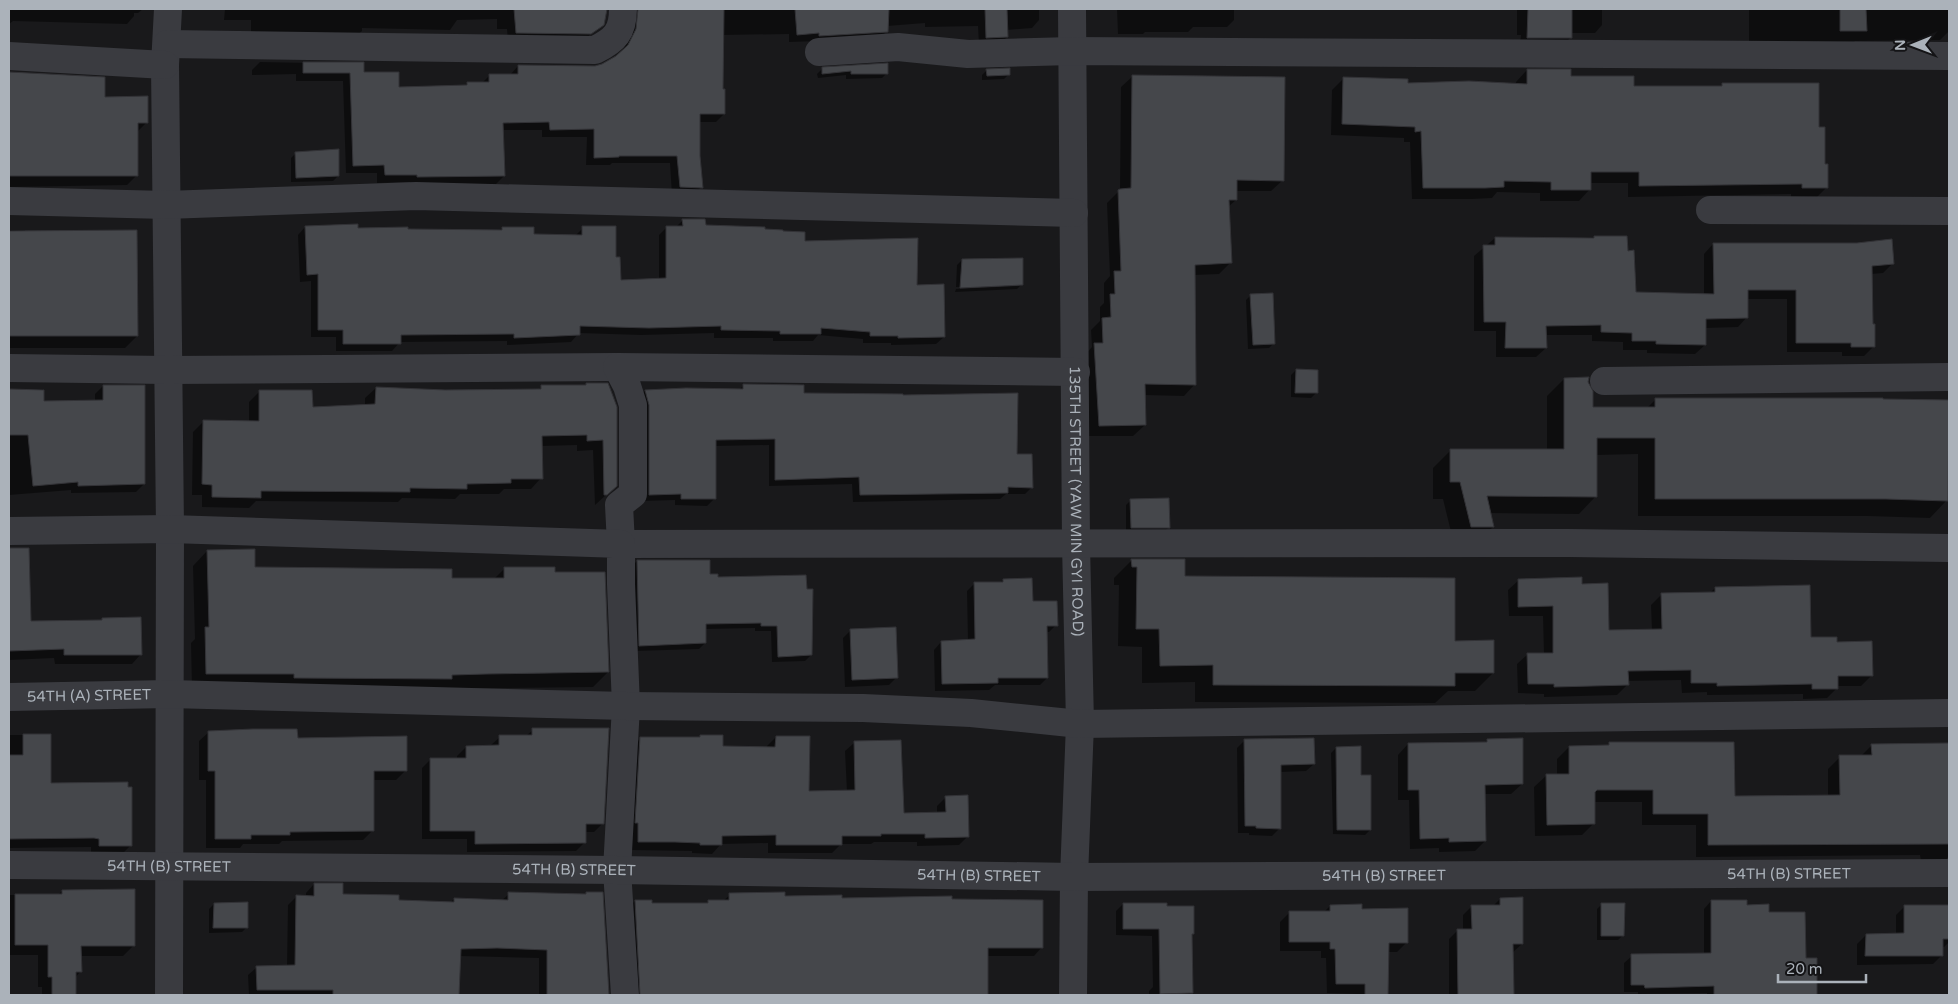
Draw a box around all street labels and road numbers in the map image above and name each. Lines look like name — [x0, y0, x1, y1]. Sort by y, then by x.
street label: 135TH STREET (YAW MIN GYI ROAD) — [1066, 366, 1087, 636]
street label: 54TH (A) STREET — [27, 685, 151, 706]
street label: 54TH (B) STREET — [107, 857, 231, 876]
street label: 54TH (B) STREET — [512, 860, 636, 879]
street label: 54TH (B) STREET — [1727, 864, 1851, 883]
street label: 54TH (B) STREET — [917, 866, 1041, 885]
street label: 54TH (B) STREET — [1322, 866, 1446, 885]

